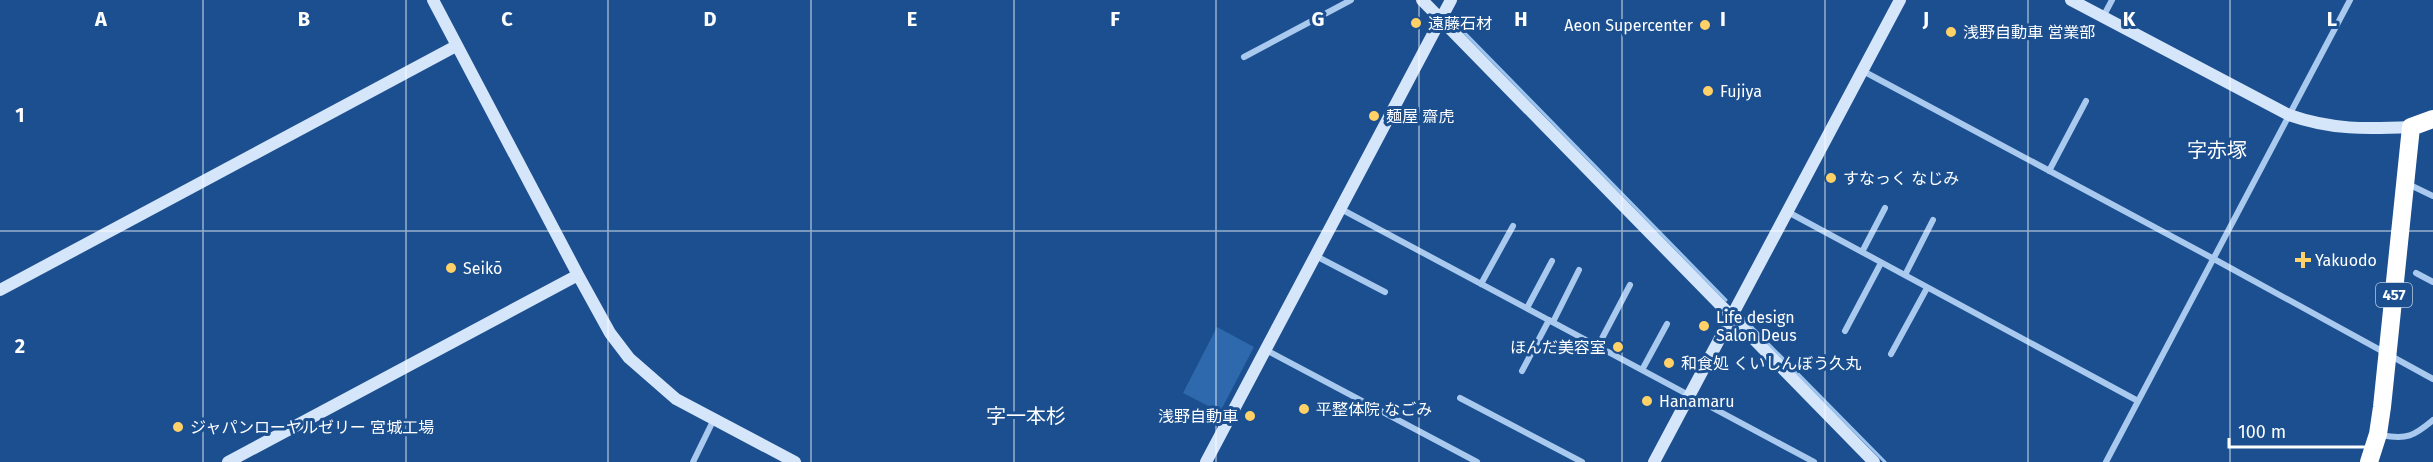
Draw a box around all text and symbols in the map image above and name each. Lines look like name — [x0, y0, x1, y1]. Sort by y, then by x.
text: A — [94, 7, 108, 31]
text: B — [298, 7, 310, 31]
text: C — [501, 7, 513, 31]
text: D — [703, 7, 717, 31]
text: E — [907, 7, 917, 31]
text: F — [1110, 7, 1120, 31]
text: G — [1312, 7, 1324, 31]
text: H — [1514, 7, 1528, 31]
text: I — [1720, 7, 1726, 31]
text: J — [1922, 7, 1929, 31]
text: K — [2123, 7, 2136, 31]
text: L — [2327, 7, 2337, 31]
place label: 遠藤石材 — [1428, 14, 1492, 33]
marker: 遠藤石材 — [1409, 16, 1423, 30]
place label: Aeon Supercenter — [1564, 16, 1694, 35]
marker: Aeon Supercenter — [1698, 18, 1712, 32]
place label: 浅野自動車 営業部 — [1963, 23, 2095, 42]
marker: 浅野自動車 営業部 — [1944, 25, 1958, 39]
place label: Fujiya — [1720, 82, 1762, 101]
marker: Fujiya — [1701, 84, 1715, 98]
text: 1 — [15, 103, 25, 127]
place label: 麺屋 齋虎 — [1386, 107, 1454, 126]
marker: 麺屋 齋虎 — [1367, 109, 1381, 123]
district label: 字赤塚 — [2187, 138, 2247, 162]
place label: すなっく なじみ — [1843, 169, 1959, 188]
marker: すなっく なじみ — [1824, 171, 1838, 185]
place label: Yakuodo — [2315, 251, 2377, 270]
marker: Yakuodo — [2296, 253, 2310, 267]
place label: Seikō — [463, 259, 502, 278]
marker: Seikō — [444, 261, 458, 275]
road number: 457 — [2376, 283, 2412, 307]
place label: Life design Salon Deus — [1716, 308, 1797, 345]
marker: Life design Salon Deus — [1697, 319, 1711, 333]
text: 2 — [15, 334, 25, 358]
place label: ほんだ美容室 — [1510, 338, 1606, 357]
marker: ほんだ美容室 — [1611, 340, 1625, 354]
place label: 和食処 くいしんぼう久丸 — [1681, 354, 1861, 373]
marker: 和食処 くいしんぼう久丸 — [1662, 356, 1676, 370]
place label: Hanamaru — [1659, 392, 1735, 411]
marker: Hanamaru — [1640, 394, 1654, 408]
place label: 平整体院 なごみ — [1316, 400, 1432, 419]
marker: 平整体院 なごみ — [1297, 402, 1311, 416]
district label: 字一本杉 — [986, 404, 1066, 428]
place label: 浅野自動車 — [1158, 407, 1238, 426]
marker: 浅野自動車 — [1243, 409, 1257, 423]
scale bar — [2229, 411, 2368, 449]
place label: ジャパンローヤルゼリー 宮城工場 — [190, 418, 434, 437]
marker: ジャパンローヤルゼリー 宮城工場 — [171, 420, 185, 434]
text: 100 m — [2238, 421, 2286, 443]

